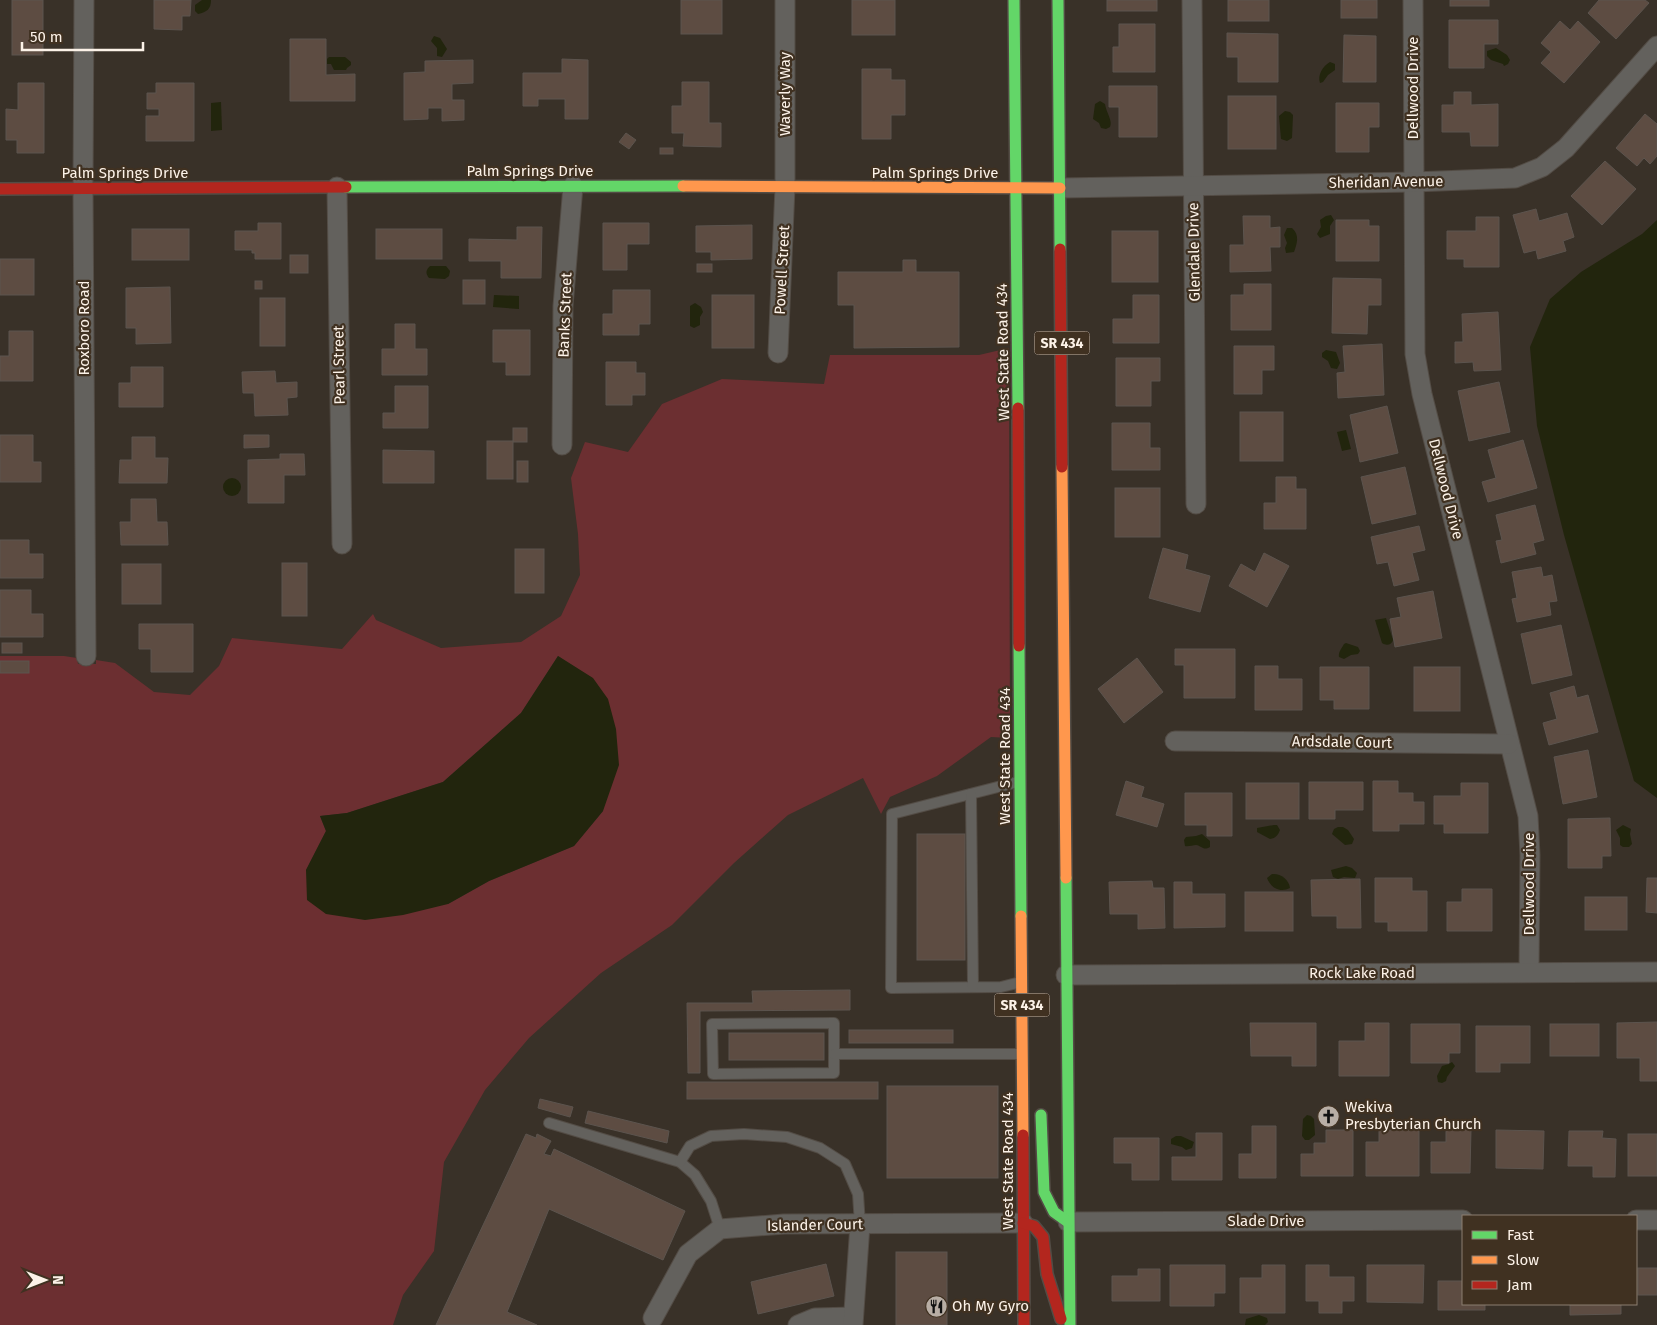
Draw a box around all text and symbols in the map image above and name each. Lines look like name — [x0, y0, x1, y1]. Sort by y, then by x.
scale bar — [22, 20, 144, 52]
text: 50 m — [30, 28, 63, 46]
street label: Dellwood Drive — [1404, 36, 1422, 140]
street label: Waverly Way — [776, 51, 794, 136]
street label: Palm Springs Drive — [467, 162, 593, 180]
street label: Palm Springs Drive — [62, 164, 188, 182]
street label: Palm Springs Drive — [872, 164, 998, 182]
street label: Sheridan Avenue — [1328, 172, 1444, 192]
street label: Glendale Drive — [1184, 202, 1204, 302]
street label: Powell Street — [771, 224, 793, 315]
street label: Banks Street — [555, 271, 576, 358]
street label: Roxboro Road — [75, 280, 93, 376]
street label: West State Road 434 — [993, 283, 1013, 421]
street label: Pearl Street — [329, 325, 349, 405]
road number: SR 434 — [1034, 332, 1090, 354]
street label: Dellwood Drive — [1425, 437, 1467, 541]
street label: West State Road 434 — [996, 687, 1014, 825]
street label: Ardsdale Court — [1292, 732, 1393, 752]
street label: Dellwood Drive — [1520, 832, 1538, 936]
street label: Rock Lake Road — [1309, 964, 1415, 982]
road number: SR 434 — [994, 994, 1050, 1016]
street label: West State Road 434 — [999, 1092, 1017, 1230]
place label: Wekiva Presbyterian Church — [1345, 1098, 1482, 1133]
church icon: Wekiva Presbyterian Church — [1317, 1104, 1341, 1128]
street label: Slade Drive — [1228, 1212, 1304, 1230]
street label: Islander Court — [767, 1215, 864, 1235]
legend — [1462, 1215, 1637, 1305]
text: Fast — [1507, 1226, 1534, 1244]
text: Slow — [1507, 1251, 1539, 1269]
north arrow — [20, 1255, 70, 1305]
text: N — [49, 1275, 66, 1285]
text: Jam — [1507, 1276, 1533, 1294]
restaurant icon: Oh My Gyro — [924, 1294, 948, 1318]
place label: Oh My Gyro — [952, 1297, 1029, 1315]

